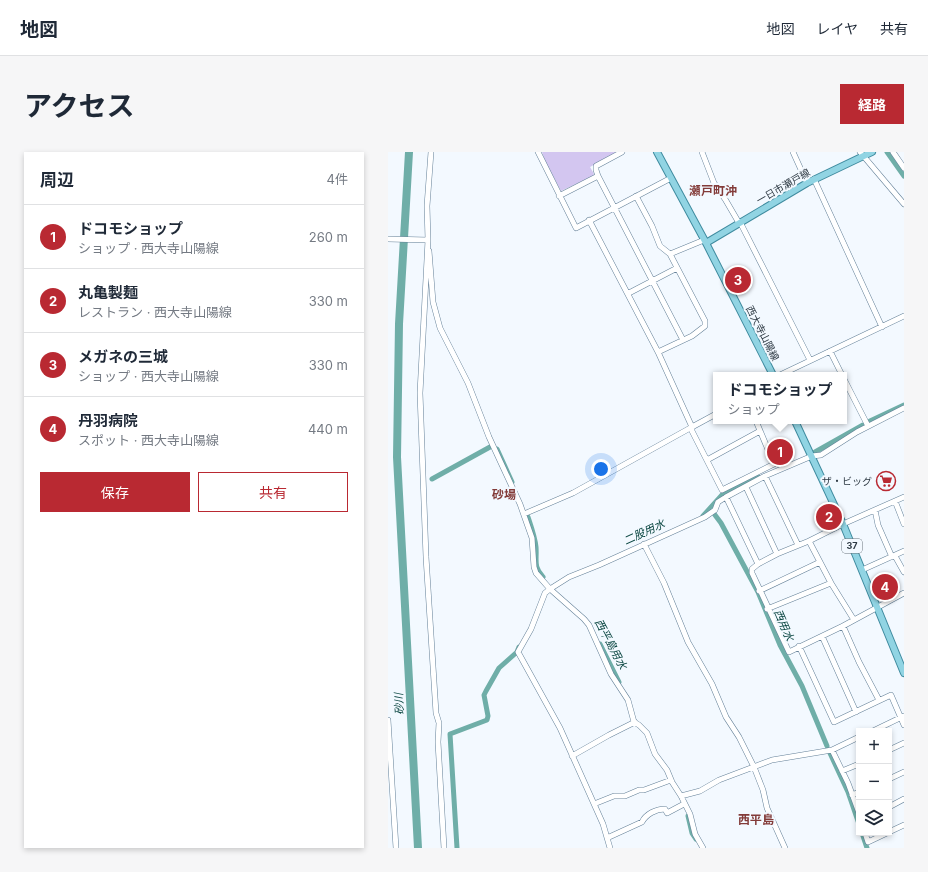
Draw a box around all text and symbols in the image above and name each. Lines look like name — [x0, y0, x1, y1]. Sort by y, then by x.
text: 地図 — [20, 18, 58, 41]
text: 地図 — [766, 20, 794, 37]
text: レイヤ — [816, 20, 858, 37]
text: 共有 — [880, 20, 908, 37]
button: 経路 — [840, 84, 904, 124]
text: アクセス — [24, 89, 135, 123]
street label: 一日市瀬戸線 — [754, 166, 812, 206]
text: 周辺 — [40, 170, 74, 190]
text: 4件 — [327, 171, 348, 187]
district label: 瀬戸町沖 — [689, 183, 737, 198]
text: ドコモショップ — [78, 219, 183, 238]
text: 1 — [50, 229, 56, 245]
text: 260 m — [309, 229, 348, 245]
text: ショップ · 西大寺山陽線 — [78, 240, 219, 256]
pin: 3 — [725, 265, 751, 295]
text: 丸亀製麺 — [78, 283, 138, 302]
text: 2 — [49, 293, 57, 309]
text: 330 m — [309, 293, 348, 309]
text: レストラン · 西大寺山陽線 — [78, 304, 232, 320]
street label: 西大寺山陽線 — [744, 304, 782, 362]
text: メガネの三城 — [78, 347, 168, 366]
text: 3 — [49, 357, 57, 373]
text: 330 m — [309, 357, 348, 373]
text: ショップ · 西大寺山陽線 — [78, 368, 219, 384]
popup — [713, 372, 847, 424]
text: ドコモショップ — [727, 380, 833, 399]
text: ショップ — [727, 401, 780, 417]
text: 丹羽病院 — [78, 411, 138, 430]
text: 4 — [49, 421, 57, 437]
text: 440 m — [308, 421, 348, 437]
text: スポット · 西大寺山陽線 — [78, 432, 219, 448]
pin: 1 — [767, 437, 793, 467]
your location — [591, 459, 611, 479]
supermarket icon: ザ・ビッグ — [875, 470, 897, 492]
button: 保存 — [40, 472, 190, 512]
button: 共有 — [198, 472, 348, 512]
place label: ザ・ビッグ — [822, 475, 872, 487]
district label: 砂場 — [491, 487, 516, 502]
pin: 2 — [816, 502, 842, 532]
water label: 二股用水 — [621, 516, 668, 548]
road number: 37 — [842, 539, 862, 553]
pin: 4 — [872, 572, 898, 602]
water label: 西用水 — [771, 607, 798, 644]
water label: 西平島用水 — [592, 616, 631, 672]
water label: 砂川 — [391, 692, 407, 715]
map controls — [856, 728, 892, 836]
button: + — [856, 728, 892, 764]
button: − — [856, 764, 892, 800]
button: layers — [856, 800, 892, 836]
district label: 西平島 — [738, 812, 774, 827]

